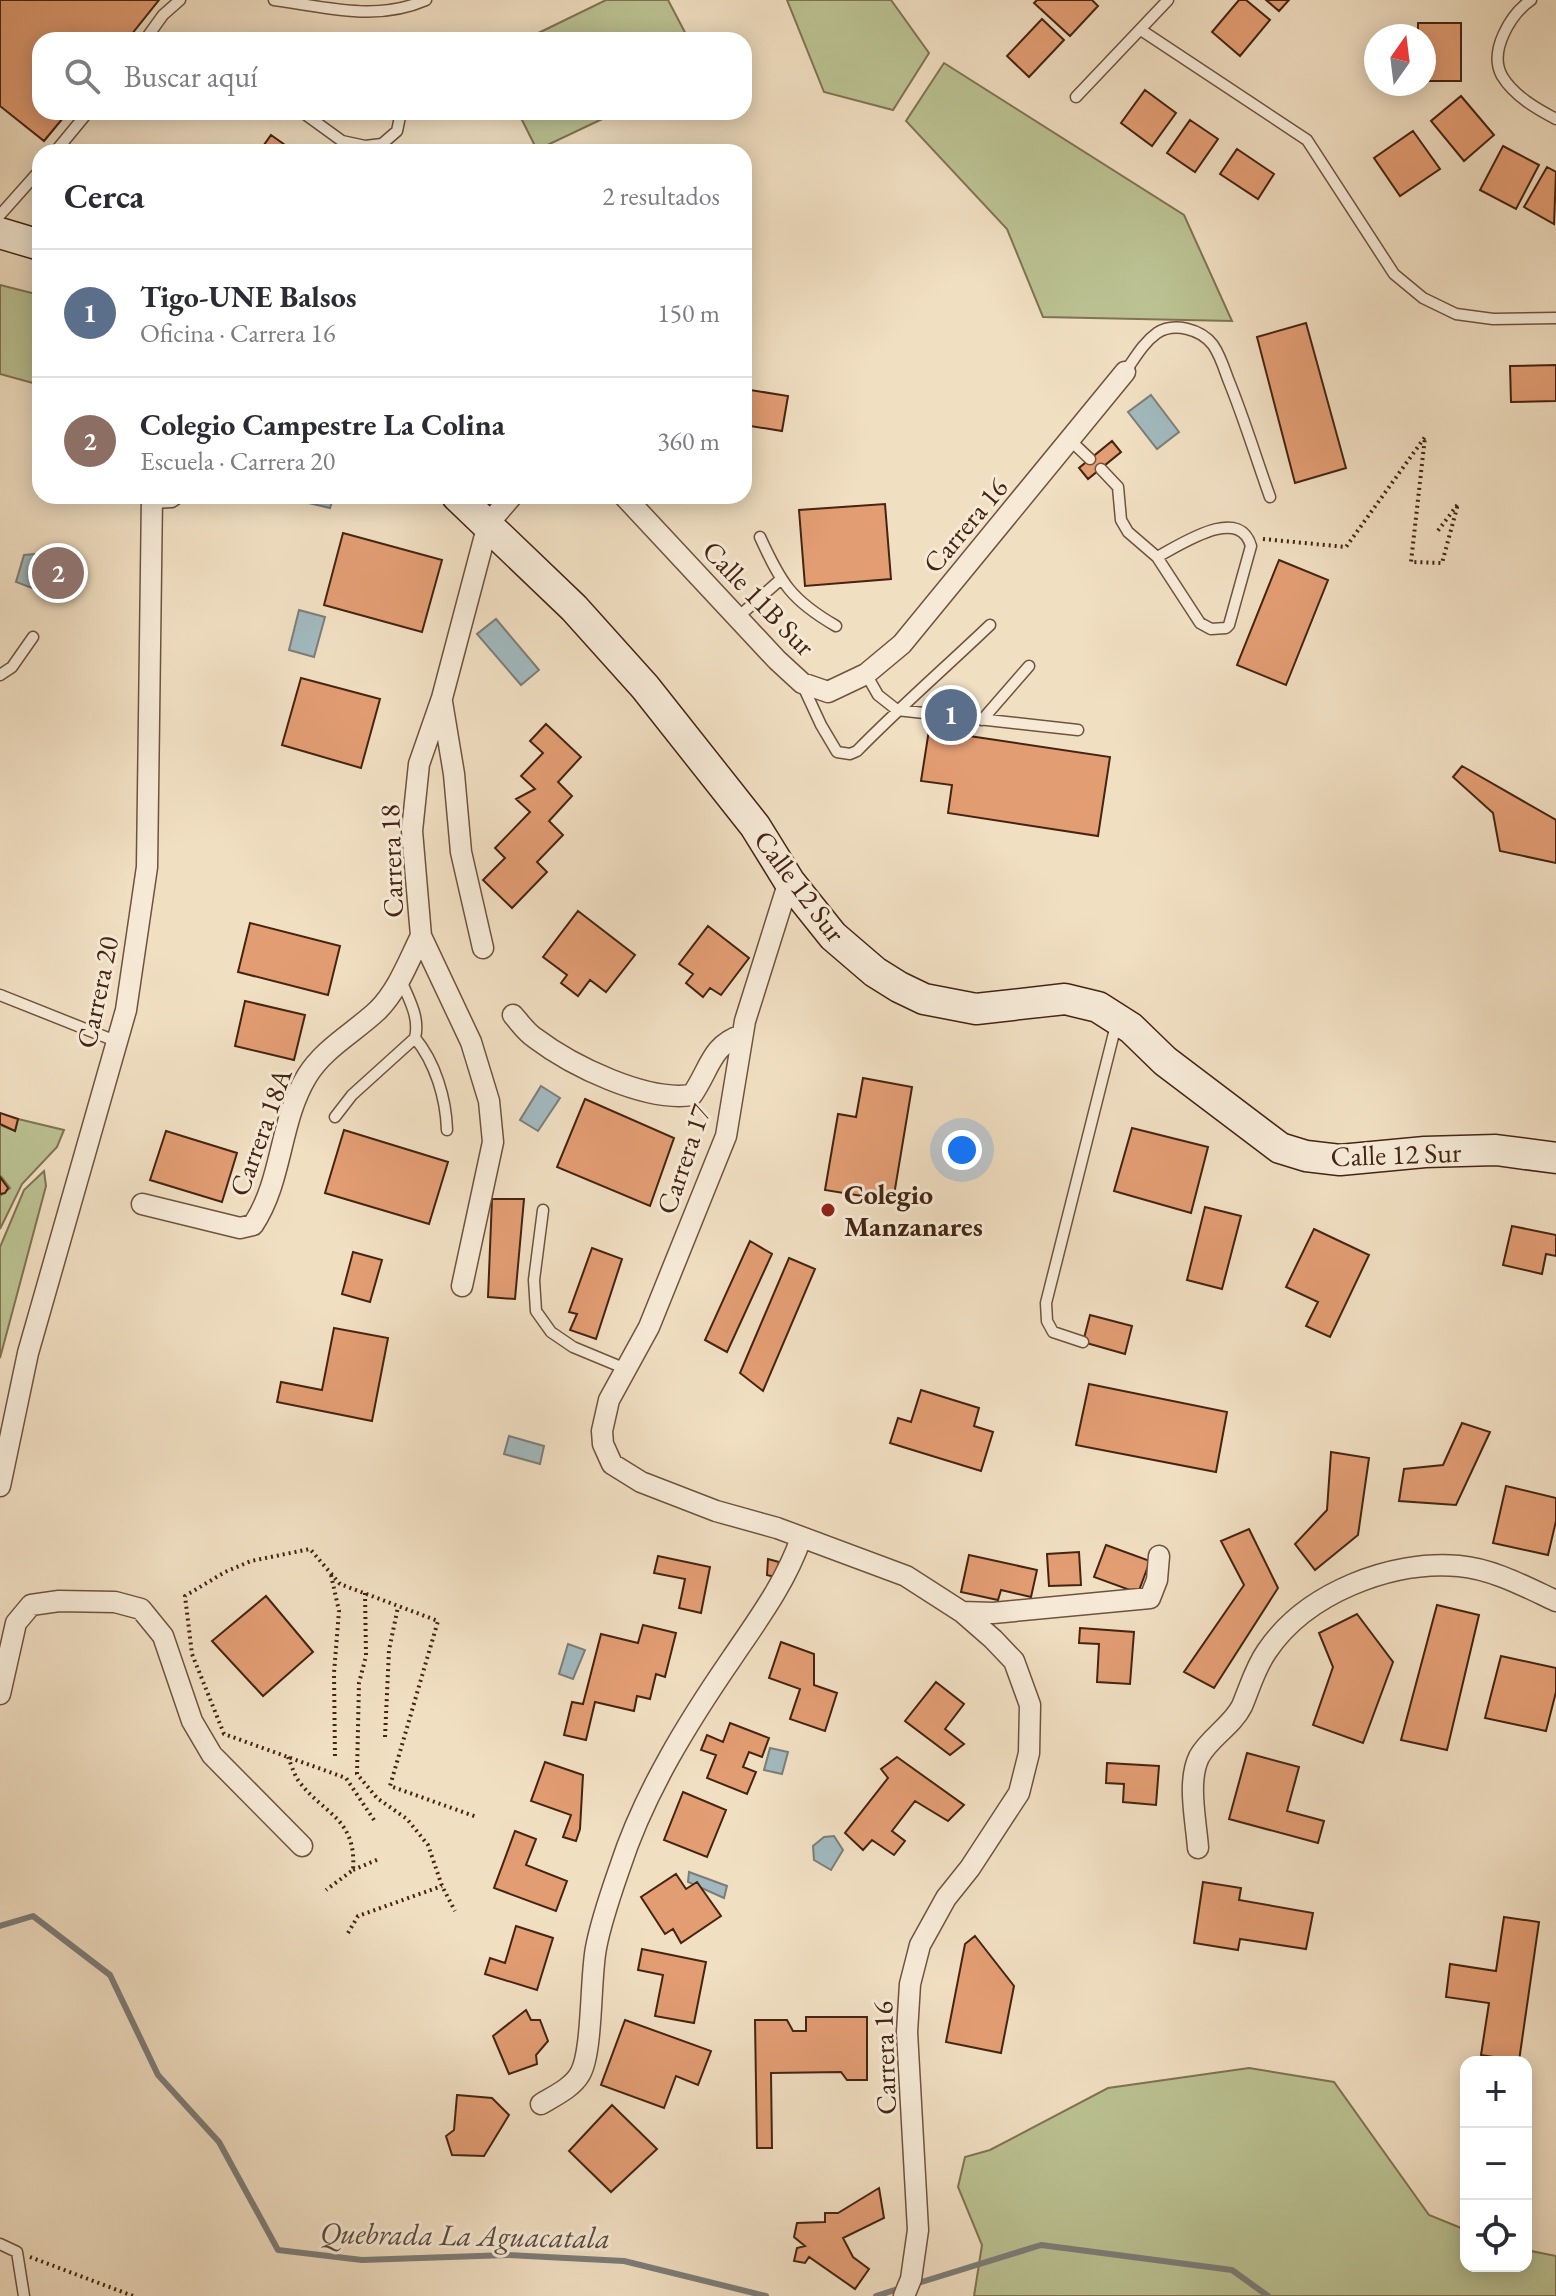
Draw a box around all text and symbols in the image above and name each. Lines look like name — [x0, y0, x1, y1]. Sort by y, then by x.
north arrow — [1364, 24, 1436, 96]
search box — [32, 32, 752, 120]
icon: search — [60, 54, 104, 98]
text: Buscar aquí — [124, 57, 258, 96]
text: Cerca — [64, 174, 144, 218]
text: 2 resultados — [602, 179, 720, 213]
text: Tigo-UNE Balsos — [140, 277, 357, 316]
text: 1 — [83, 296, 97, 330]
text: 150 m — [657, 296, 720, 330]
text: Oficina · Carrera 16 — [140, 316, 336, 350]
text: Colegio Campestre La Colina — [140, 405, 505, 444]
text: 2 — [83, 424, 97, 458]
text: 360 m — [657, 424, 720, 458]
text: Escuela · Carrera 20 — [140, 444, 335, 478]
street label: Carrera 16 — [915, 470, 1015, 580]
street label: Calle 11B Sur — [695, 533, 823, 664]
pin: 2 — [32, 543, 84, 603]
pin: 1 — [925, 685, 977, 745]
street label: Carrera 18 — [371, 804, 411, 918]
street label: Calle 12 Sur — [746, 823, 854, 950]
street label: Carrera 20 — [68, 933, 126, 1051]
street label: Carrera 18A — [220, 1063, 300, 1201]
street label: Carrera 17 — [647, 1099, 719, 1219]
your location — [942, 1130, 982, 1170]
street label: Calle 12 Sur — [1330, 1134, 1463, 1174]
place label: Colegio Manzanares — [844, 1176, 983, 1244]
marker: Colegio Manzanares — [819, 1201, 837, 1219]
street label: Carrera 16 — [864, 2001, 904, 2115]
map controls — [1460, 2056, 1532, 2272]
button: + — [1460, 2056, 1532, 2128]
button: − — [1460, 2128, 1532, 2200]
button: locate — [1460, 2200, 1532, 2272]
water label: Quebrada La Aguacatala — [320, 2213, 610, 2257]

